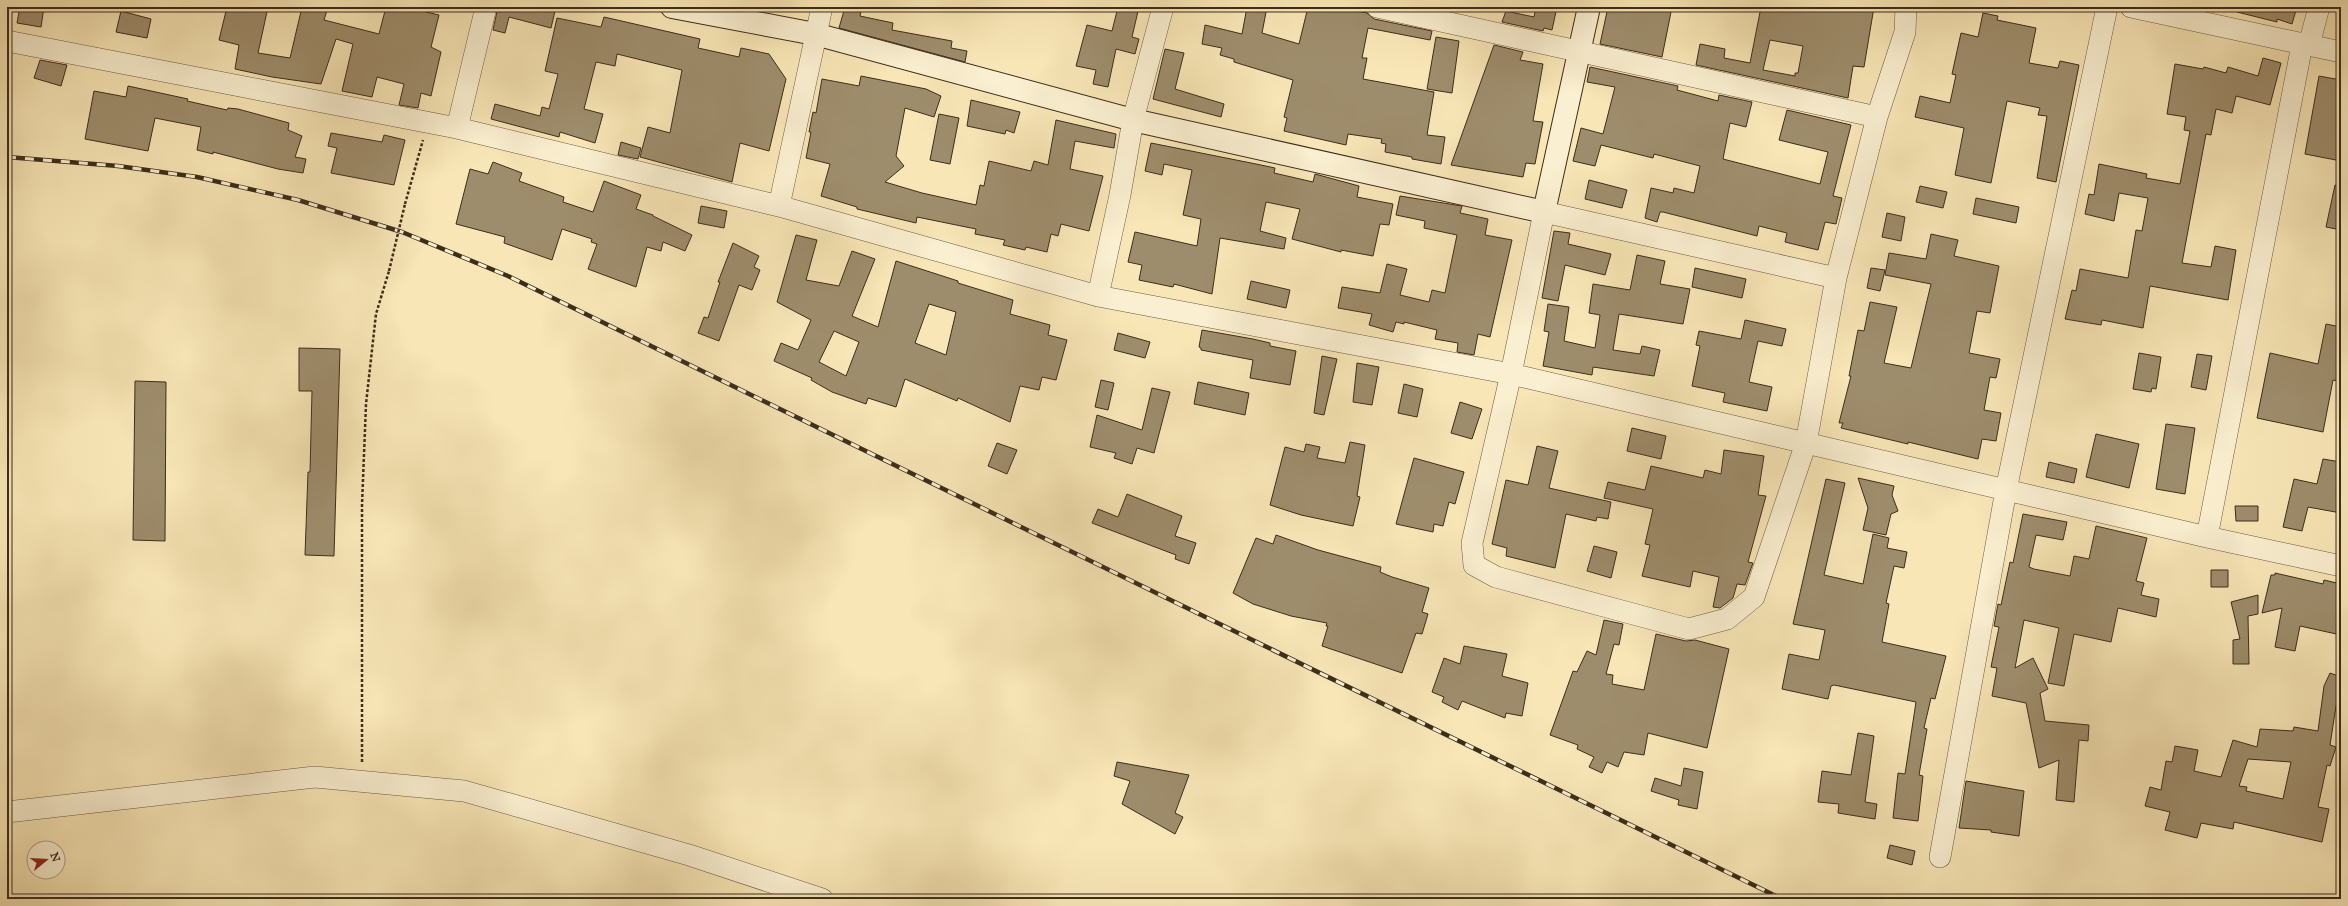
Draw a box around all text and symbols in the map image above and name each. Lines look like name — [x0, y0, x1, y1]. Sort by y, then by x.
north arrow — [26, 840, 66, 880]
text: N — [47, 851, 63, 864]

